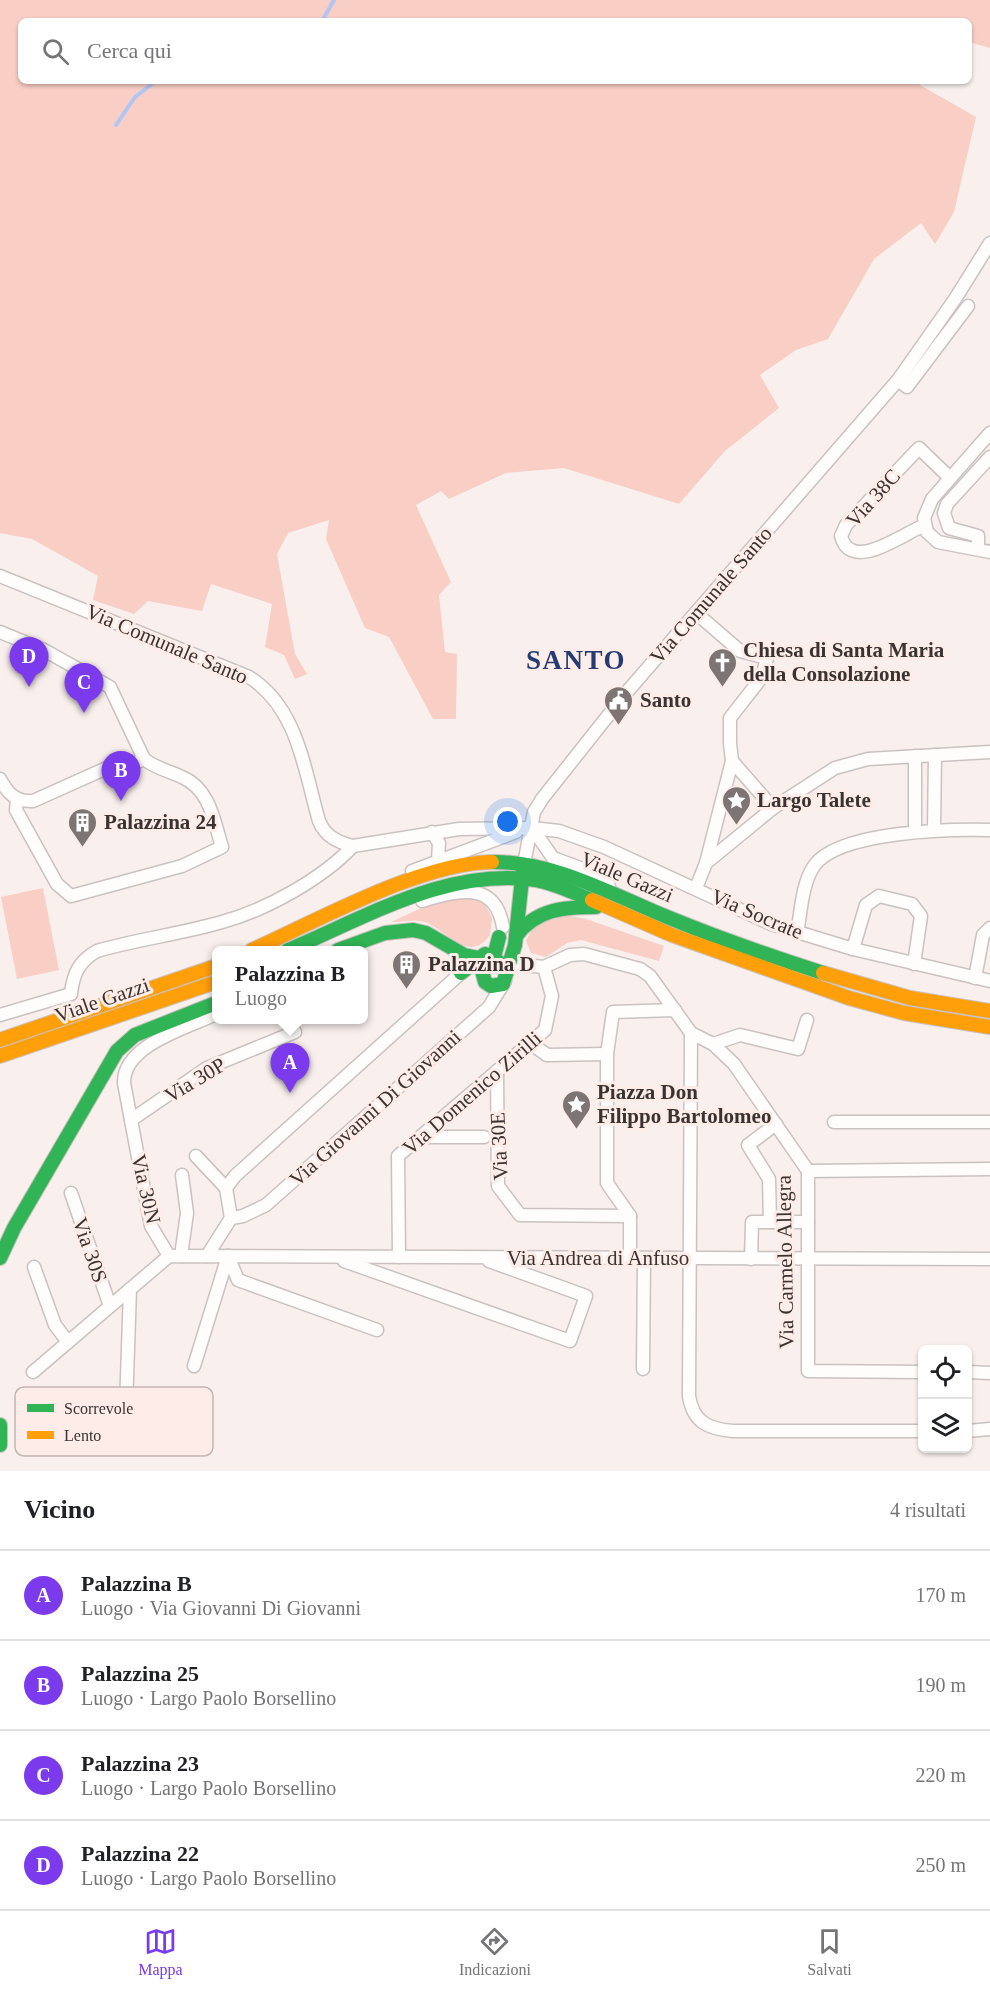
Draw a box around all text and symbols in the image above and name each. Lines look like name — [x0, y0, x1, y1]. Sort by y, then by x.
search box — [18, 18, 972, 84]
icon: search — [39, 35, 72, 68]
text: Cerca qui — [87, 38, 172, 63]
street label: Via 38C — [841, 464, 905, 532]
street label: Via Comunale Santo — [645, 522, 777, 668]
street label: Via Comunale Santo — [82, 598, 252, 690]
pin: D — [9, 638, 48, 687]
place label: Chiesa di Santa Maria della Consolazione — [743, 638, 945, 686]
district label: SANTO — [526, 645, 626, 675]
church icon: Chiesa di Santa Maria della Consolazione — [706, 646, 738, 688]
pin: C — [64, 664, 104, 713]
public building icon: Santo — [603, 684, 635, 726]
place label: Santo — [640, 688, 691, 712]
pin: B — [102, 752, 140, 801]
place icon: Largo Talete — [720, 784, 752, 826]
place label: Largo Talete — [757, 788, 871, 812]
building icon: Palazzina 24 — [67, 806, 99, 848]
your location — [493, 807, 522, 836]
place label: Palazzina 24 — [104, 810, 217, 834]
street label: Viale Gazzi — [577, 847, 677, 907]
street label: Via Socrate — [708, 884, 806, 944]
popup — [212, 946, 368, 1024]
building icon: Palazzina D — [391, 948, 423, 990]
place label: Palazzina D — [428, 952, 535, 976]
text: Palazzina B — [235, 961, 345, 986]
street label: Viale Gazzi — [52, 973, 153, 1027]
text: Luogo — [235, 987, 287, 1009]
street label: Via Giovanni Di Giovanni — [284, 1025, 466, 1191]
street label: Via Domenico Zirilli — [398, 1026, 546, 1160]
pin: A — [270, 1044, 310, 1093]
street label: Via 30P — [160, 1052, 230, 1108]
place label: Piazza Don Filippo Bartolomeo — [597, 1080, 771, 1128]
place icon: Piazza Don Filippo Bartolomeo — [560, 1088, 592, 1130]
street label: Via 30E — [485, 1111, 513, 1181]
street label: Via 30N — [126, 1152, 166, 1226]
street label: Via Carmelo Allegra — [771, 1174, 799, 1349]
street label: Via 30S — [68, 1214, 112, 1286]
street label: Via Andrea di Anfuso — [507, 1246, 689, 1270]
map controls — [918, 1345, 972, 1453]
button: locate — [918, 1345, 972, 1399]
legend — [15, 1387, 213, 1456]
button: layers — [918, 1399, 972, 1453]
text: Scorrevole — [64, 1400, 133, 1417]
text: Lento — [64, 1427, 101, 1444]
text: Vicino — [24, 1495, 95, 1524]
text: 4 risultati — [890, 1499, 966, 1521]
text: Palazzina B — [81, 1571, 192, 1596]
text: A — [36, 1584, 51, 1606]
text: 170 m — [915, 1584, 966, 1606]
text: Luogo · Via Giovanni Di Giovanni — [81, 1597, 361, 1619]
text: Palazzina 25 — [81, 1661, 199, 1686]
text: B — [37, 1674, 50, 1696]
text: 190 m — [915, 1674, 966, 1696]
text: Luogo · Largo Paolo Borsellino — [81, 1687, 336, 1709]
text: Palazzina 23 — [81, 1751, 199, 1776]
text: C — [36, 1764, 51, 1786]
text: 220 m — [915, 1764, 966, 1786]
text: Luogo · Largo Paolo Borsellino — [81, 1777, 336, 1799]
text: Palazzina 22 — [81, 1841, 199, 1866]
text: D — [36, 1854, 51, 1876]
text: 250 m — [915, 1854, 966, 1876]
text: Luogo · Largo Paolo Borsellino — [81, 1867, 336, 1889]
tab: Mappa — [138, 1925, 183, 1979]
tab: Indicazioni — [459, 1925, 531, 1979]
tab: Salvati — [807, 1925, 852, 1979]

